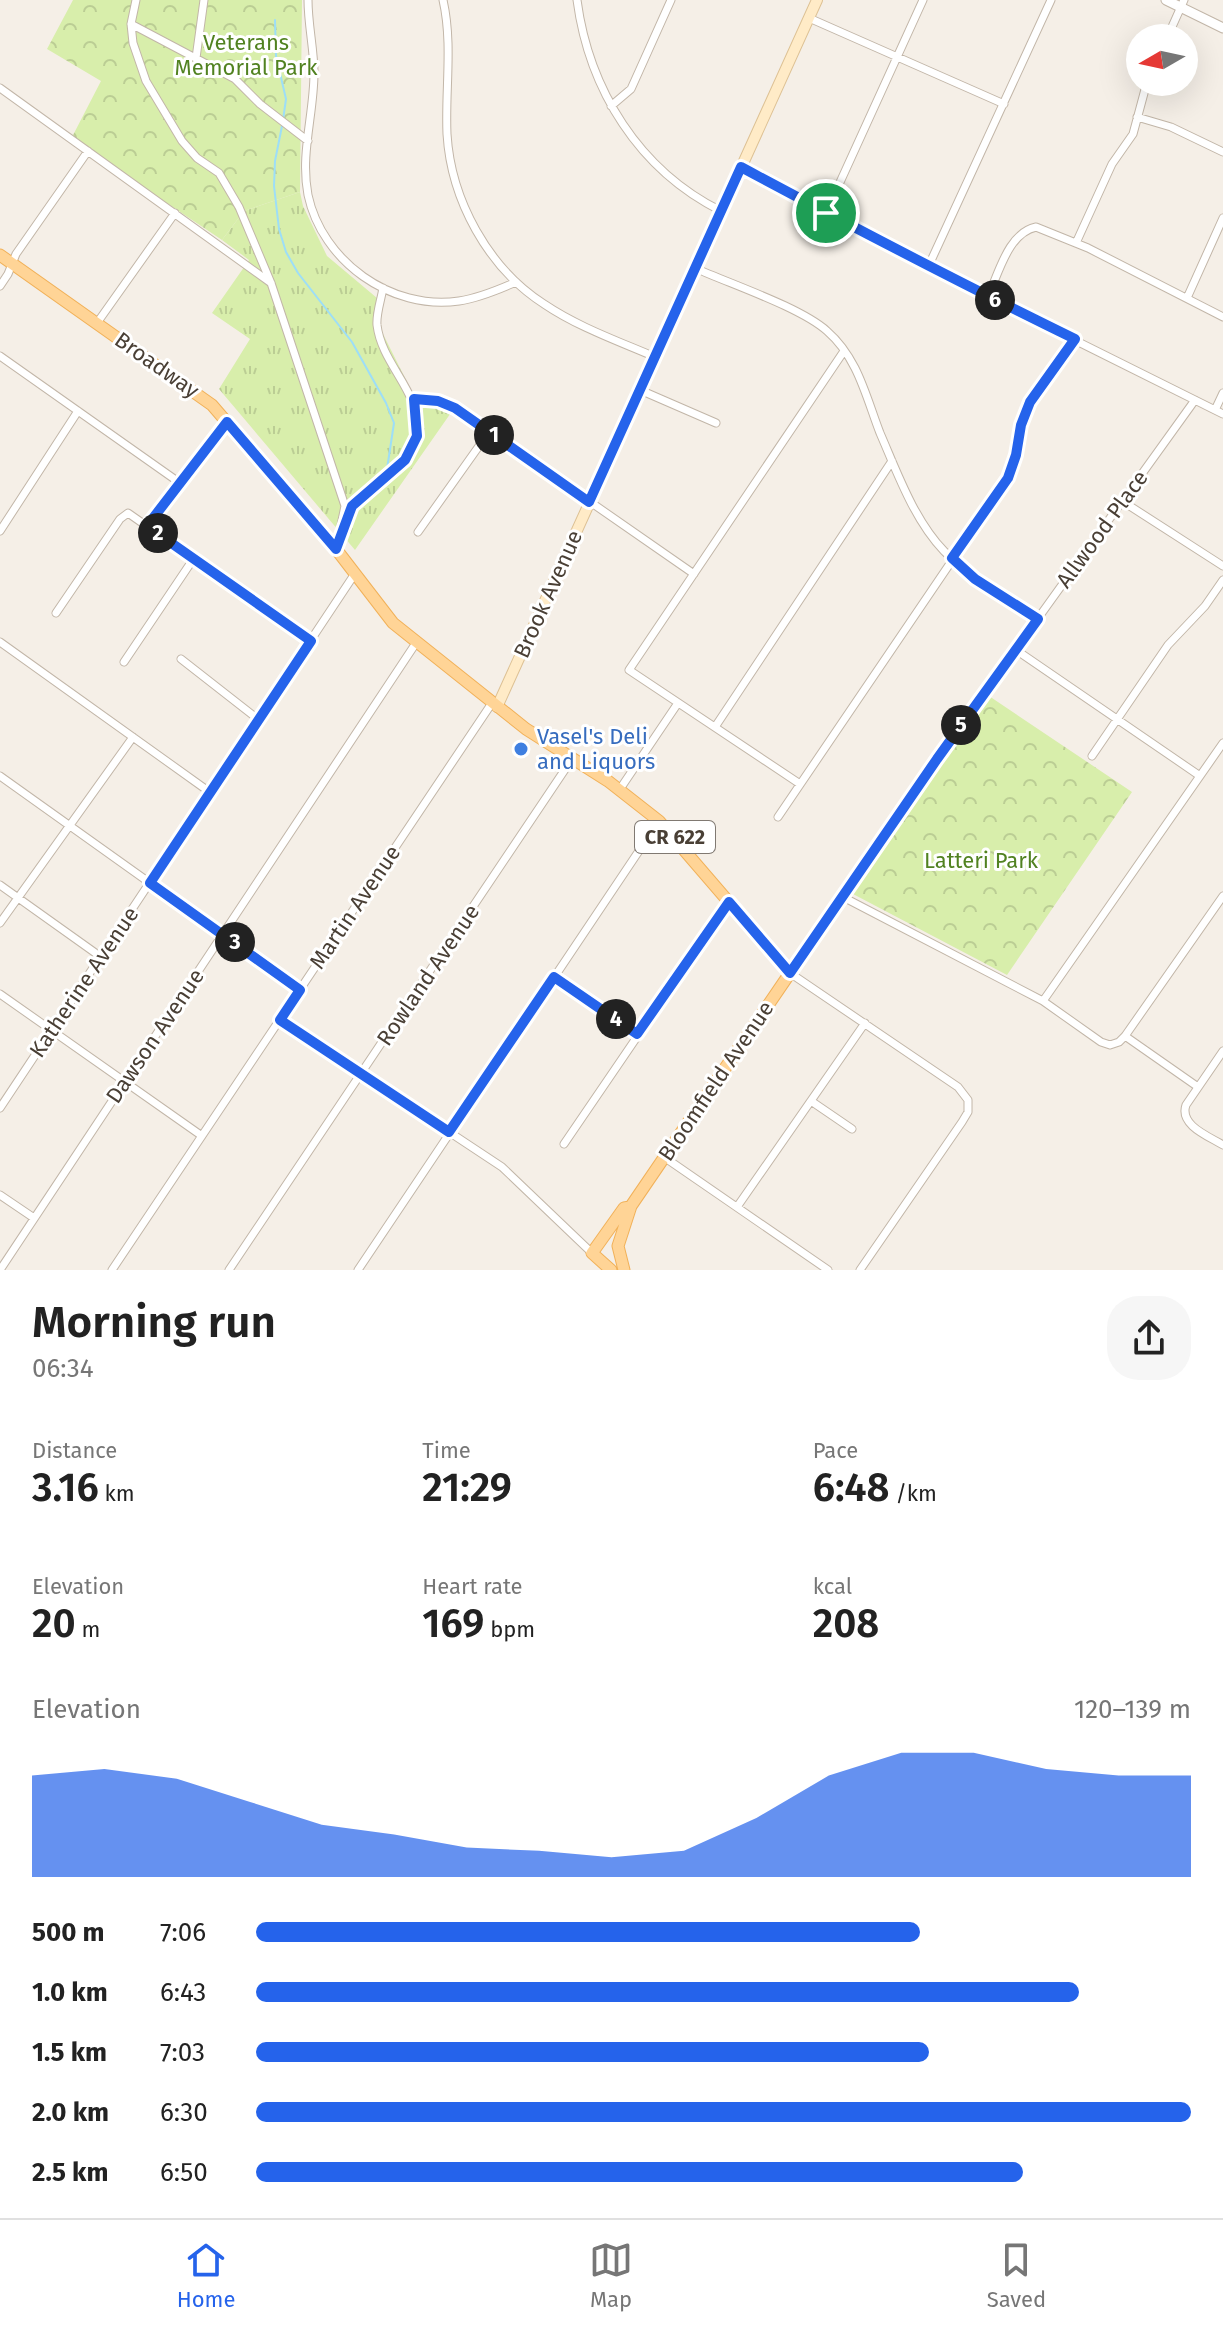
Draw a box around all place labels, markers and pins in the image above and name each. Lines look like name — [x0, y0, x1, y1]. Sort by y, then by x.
pin — [792, 179, 860, 247]
pin: 6 — [975, 280, 1015, 320]
pin: 1 — [474, 415, 514, 455]
pin: 2 — [138, 513, 178, 553]
pin: 5 — [941, 705, 981, 745]
place label: Vasel's Deli and Liquors — [537, 723, 655, 775]
marker: Vasel's Deli and Liquors — [512, 740, 530, 758]
pin: 3 — [215, 922, 255, 962]
pin: 4 — [596, 999, 636, 1039]

